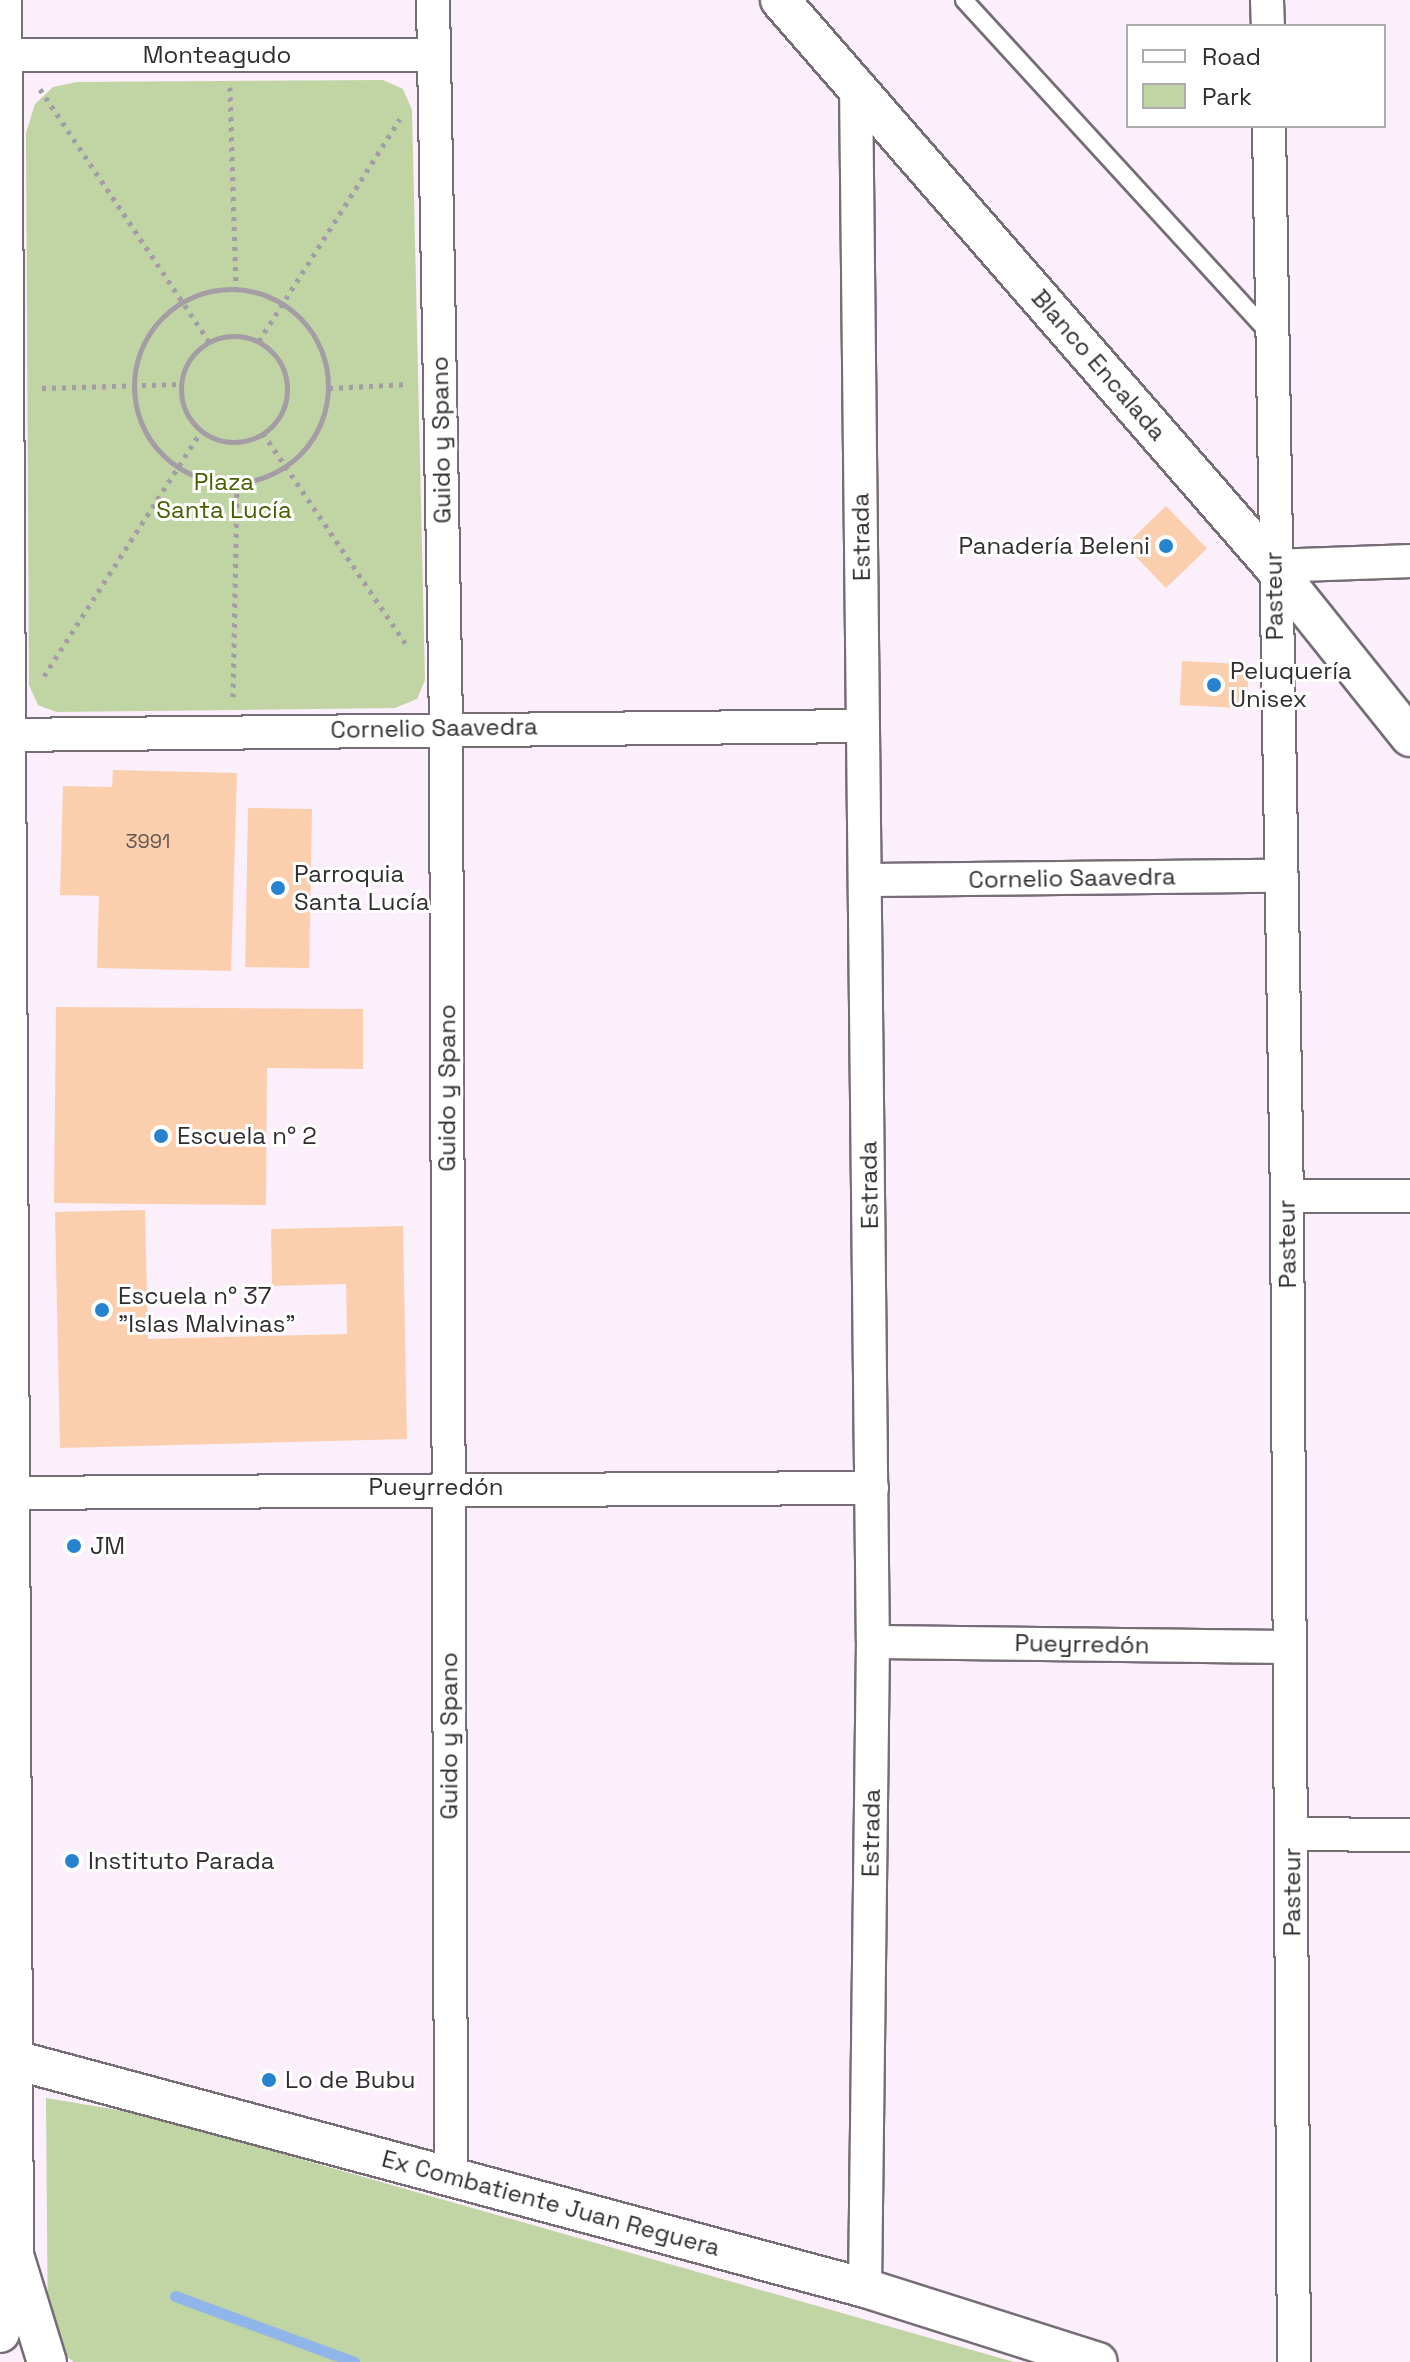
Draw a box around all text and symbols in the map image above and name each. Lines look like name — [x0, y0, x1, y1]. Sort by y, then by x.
legend — [1126, 24, 1386, 128]
street label: Monteagudo — [143, 41, 291, 69]
text: Road — [1202, 41, 1261, 72]
text: Park — [1202, 81, 1252, 112]
street label: Blanco Encalada — [1026, 284, 1172, 446]
street label: Guido y Spano — [425, 356, 457, 524]
park label: Plaza Santa Lucía — [156, 468, 292, 524]
street label: Estrada — [846, 493, 876, 581]
place label: Panadería Beleni — [959, 532, 1150, 560]
marker: Panadería Beleni — [1157, 537, 1175, 555]
street label: Pasteur — [1259, 551, 1289, 641]
place label: Peluquería Unisex — [1230, 657, 1352, 713]
marker: Peluquería Unisex — [1205, 676, 1223, 694]
street label: Cornelio Saavedra — [330, 712, 538, 744]
house number: 3991 — [126, 829, 170, 853]
place label: Parroquia Santa Lucía — [294, 860, 430, 916]
street label: Cornelio Saavedra — [968, 862, 1176, 894]
marker: Parroquia Santa Lucía — [269, 879, 287, 897]
street label: Guido y Spano — [433, 1004, 461, 1172]
place label: Escuela n° 2 — [177, 1122, 317, 1150]
marker: Escuela n° 2 — [152, 1127, 170, 1145]
street label: Estrada — [854, 1141, 884, 1229]
street label: Pasteur — [1272, 1199, 1302, 1289]
place label: Escuela n° 37 "Islas Malvinas" — [118, 1282, 295, 1338]
marker: Escuela n° 37 "Islas Malvinas" — [93, 1301, 111, 1319]
street label: Pueyrredón — [369, 1473, 503, 1501]
place label: JM — [90, 1532, 125, 1560]
marker: JM — [65, 1537, 83, 1555]
street label: Pueyrredón — [1014, 1628, 1150, 1660]
street label: Guido y Spano — [435, 1652, 463, 1820]
street label: Estrada — [856, 1789, 886, 1877]
place label: Instituto Parada — [88, 1847, 275, 1875]
street label: Pasteur — [1278, 1848, 1306, 1936]
marker: Instituto Parada — [63, 1852, 81, 1870]
place label: Lo de Bubu — [285, 2066, 416, 2094]
marker: Lo de Bubu — [260, 2071, 278, 2089]
street label: Ex Combatiente Juan Reguera — [379, 2144, 723, 2262]

